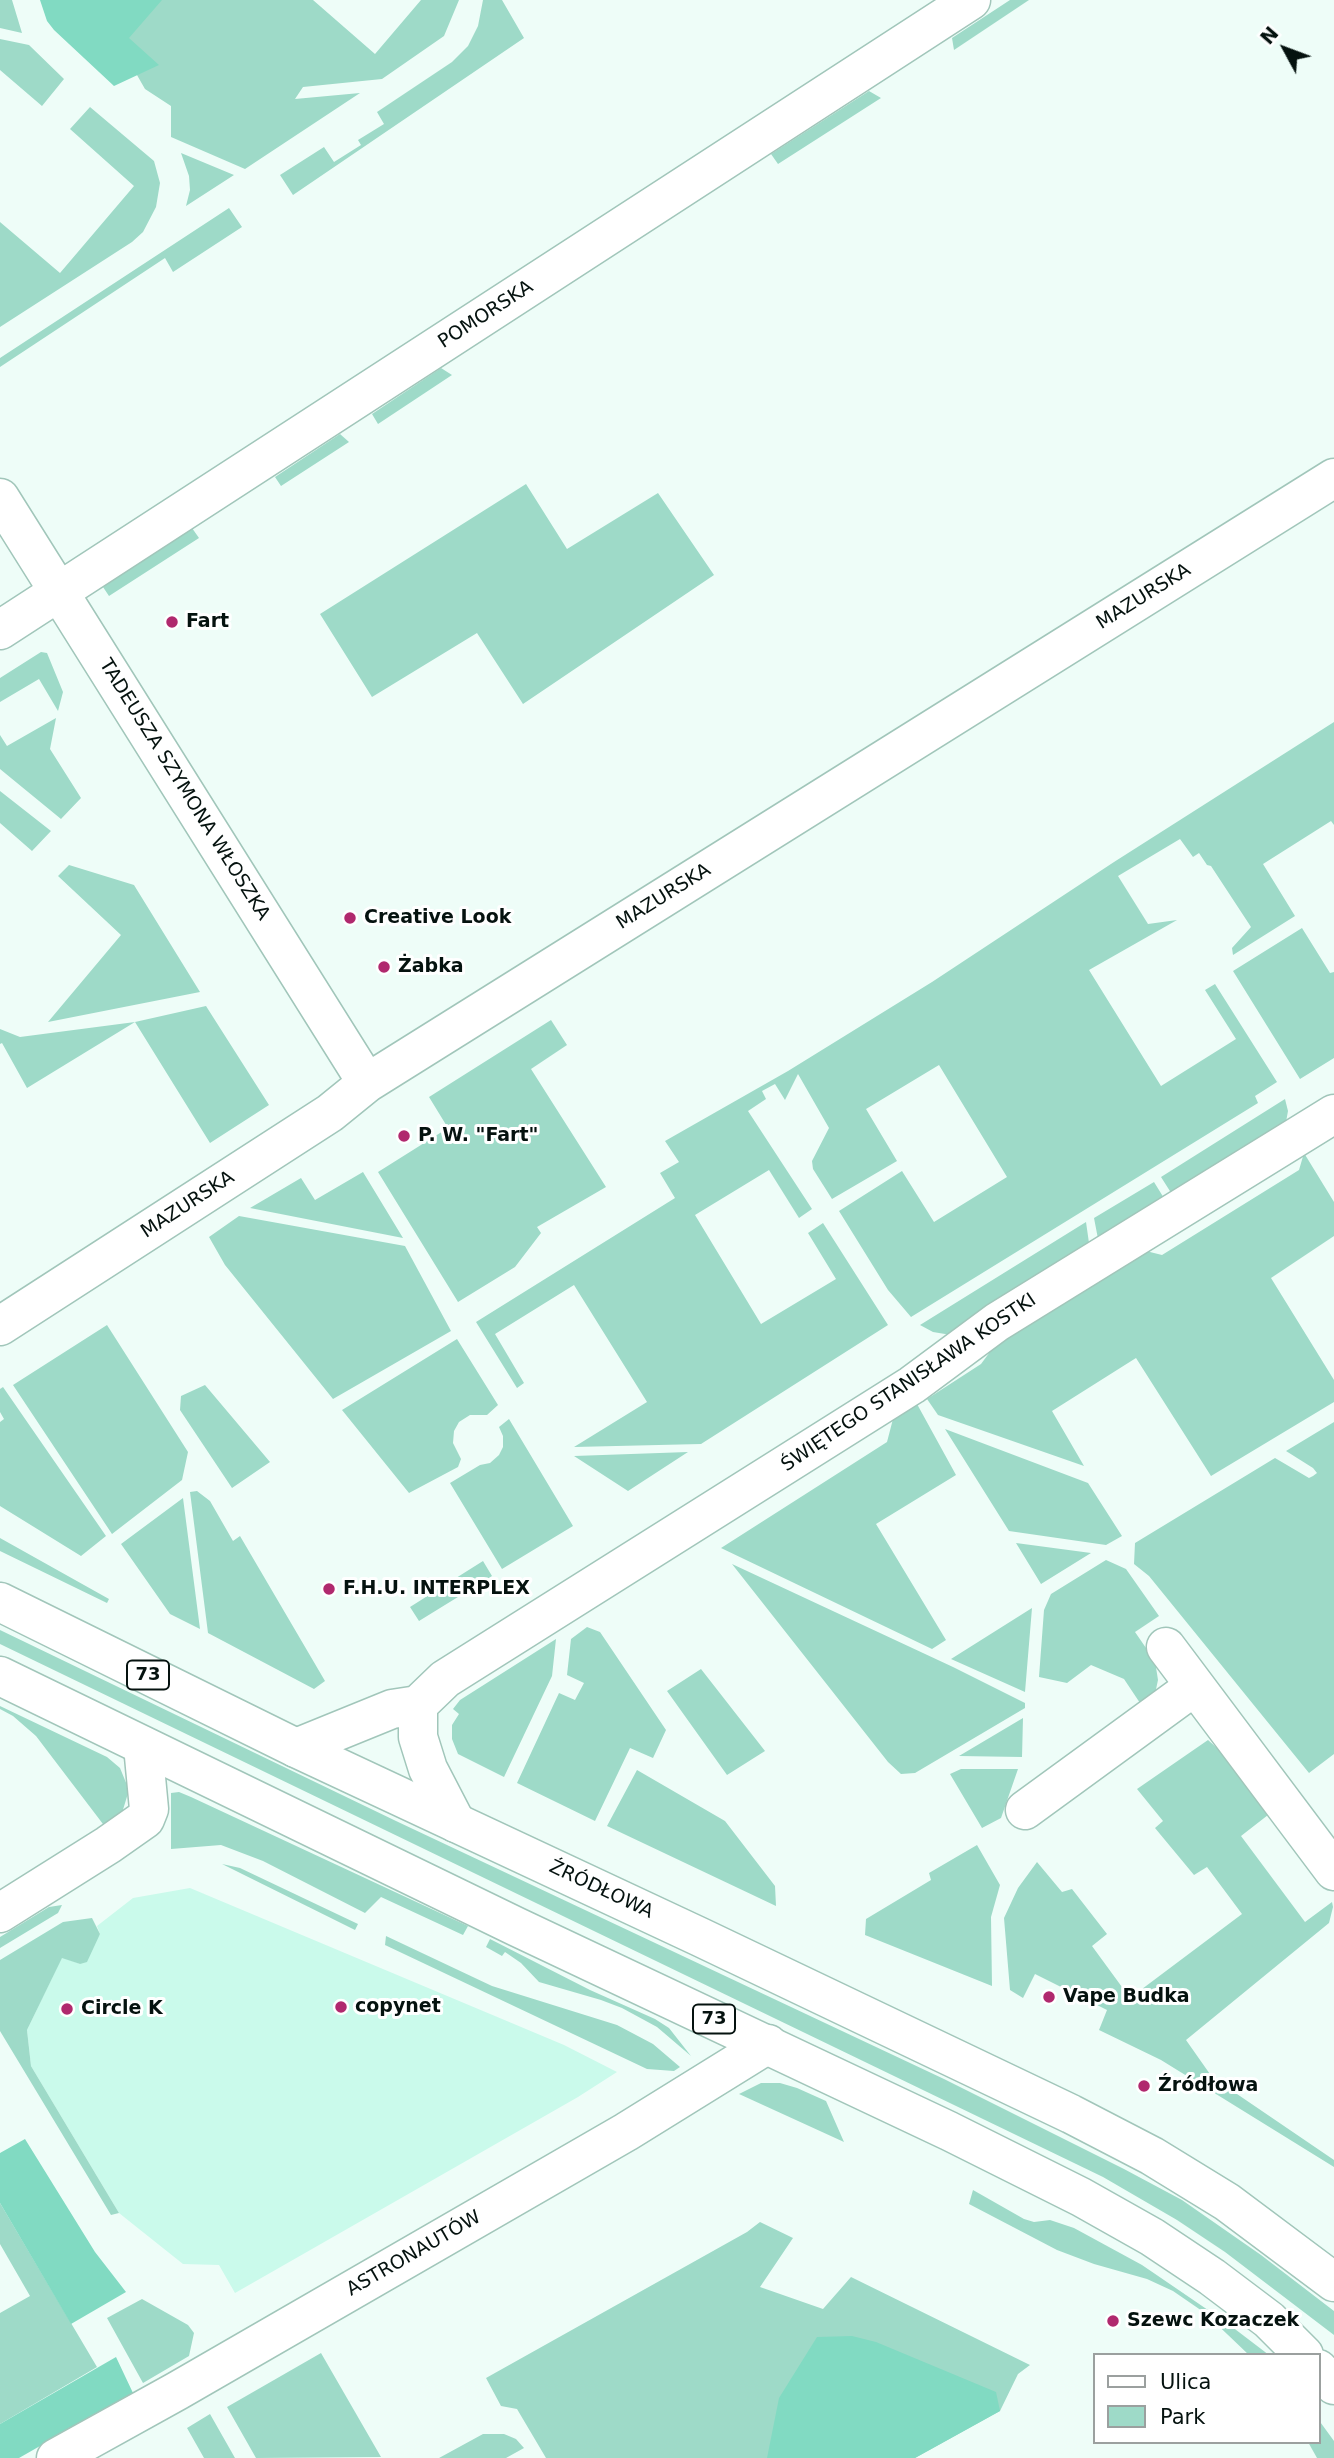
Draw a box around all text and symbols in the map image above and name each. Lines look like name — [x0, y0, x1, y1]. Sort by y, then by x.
north arrow — [1250, 14, 1320, 84]
text: N — [1256, 22, 1283, 48]
street label: POMORSKA — [434, 276, 538, 354]
street label: MAZURSKA — [1093, 559, 1195, 635]
place label: Fart — [186, 611, 229, 633]
marker: Fart — [164, 614, 180, 630]
street label: TADEUSZA SZYMONA WŁOSZKA — [94, 655, 274, 925]
street label: MAZURSKA — [613, 859, 715, 935]
place label: Creative Look — [364, 907, 511, 929]
marker: Creative Look — [342, 910, 358, 926]
place label: Żabka — [398, 956, 464, 978]
marker: Żabka — [376, 959, 392, 975]
place label: P. W. "Fart" — [418, 1125, 538, 1147]
marker: P. W. "Fart" — [396, 1128, 412, 1144]
street label: MAZURSKA — [137, 1166, 239, 1244]
street label: ŚWIĘTEGO STANISŁAWA KOSTKI — [777, 1289, 1041, 1477]
place label: F.H.U. INTERPLEX — [343, 1578, 530, 1600]
marker: F.H.U. INTERPLEX — [321, 1581, 337, 1597]
road number: 73 — [127, 1660, 169, 1690]
street label: ŹRÓDŁOWA — [545, 1856, 657, 1924]
place label: Vape Budka — [1063, 1986, 1190, 2008]
marker: Vape Budka — [1041, 1989, 1057, 2005]
place label: copynet — [355, 1996, 441, 2018]
place label: Circle K — [81, 1998, 163, 2020]
marker: copynet — [333, 1999, 349, 2015]
marker: Circle K — [59, 2001, 75, 2017]
road number: 73 — [693, 2005, 735, 2034]
place label: Źródłowa — [1158, 2075, 1258, 2097]
marker: Źródłowa — [1136, 2078, 1152, 2094]
street label: ASTRONAUTÓW — [343, 2206, 485, 2302]
place label: Szewc Kozaczek — [1127, 2310, 1299, 2332]
marker: Szewc Kozaczek — [1105, 2313, 1121, 2329]
legend — [1092, 2353, 1320, 2444]
text: Ulica — [1160, 2370, 1211, 2394]
text: Park — [1160, 2405, 1205, 2429]

